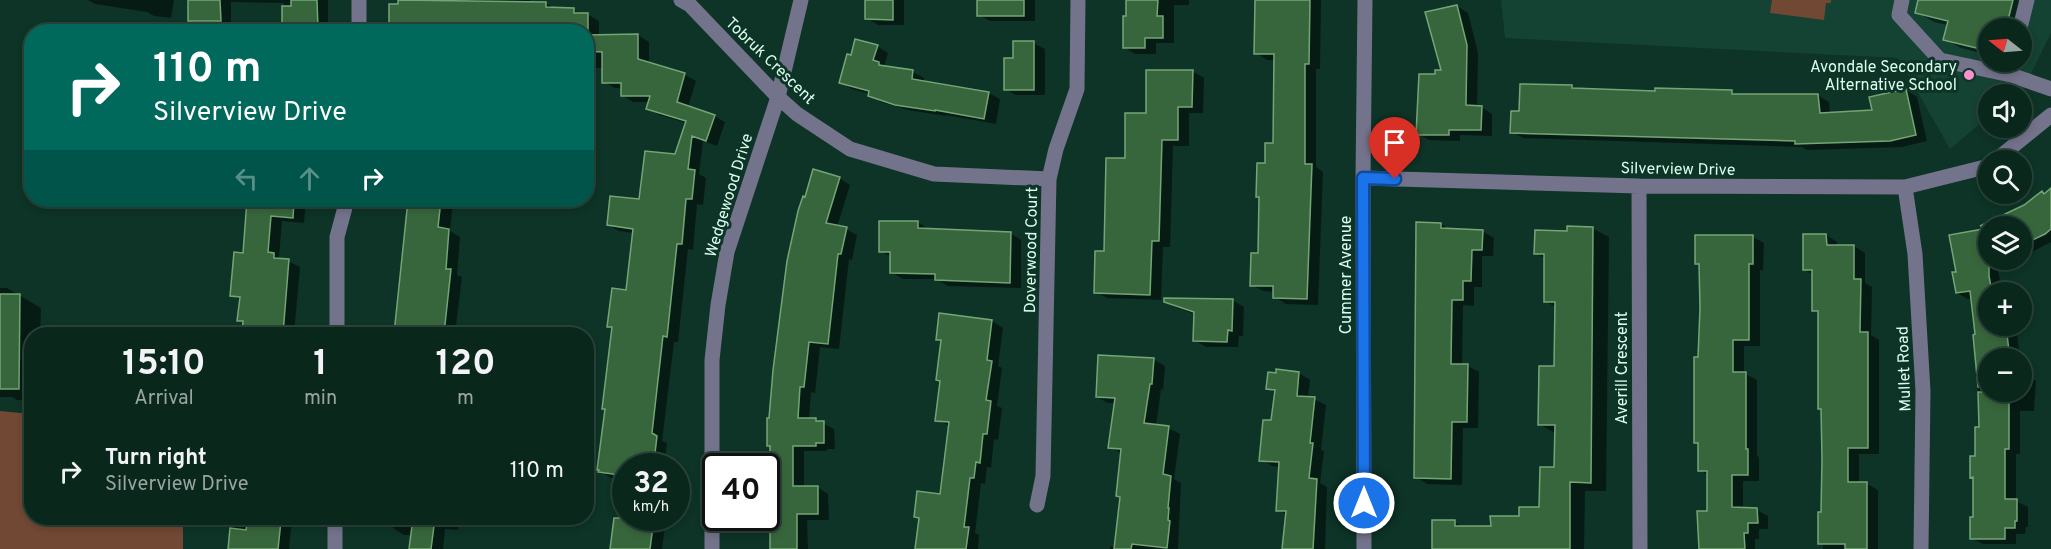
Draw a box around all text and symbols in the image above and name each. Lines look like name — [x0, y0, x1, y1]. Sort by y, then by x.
street label: Tobruk Crescent — [721, 14, 819, 109]
north arrow — [1978, 18, 2032, 72]
map controls — [1978, 18, 2032, 402]
text: 110 m — [153, 44, 262, 97]
icon: right — [54, 48, 132, 126]
place label: Avondale Secondary Alternative School — [1810, 58, 1957, 96]
marker: Avondale Secondary Alternative School — [1962, 68, 1976, 82]
button: sound — [1978, 84, 2032, 138]
text: Silverview Drive — [153, 96, 347, 130]
pin — [1369, 117, 1420, 179]
icon: arrive — [1378, 126, 1411, 159]
street label: Wedgewood Drive — [702, 131, 758, 260]
button: search — [1978, 150, 2032, 204]
street label: Silverview Drive — [1620, 159, 1736, 181]
icon: left — [230, 162, 263, 195]
icon: ahead — [293, 162, 326, 195]
icon: right — [356, 162, 389, 195]
street label: Doverwood Court — [1021, 187, 1043, 313]
street label: Cummer Avenue — [1337, 216, 1357, 334]
button: layers — [1978, 216, 2032, 270]
button: + — [1978, 282, 2032, 336]
street label: Averill Crescent — [1613, 312, 1633, 424]
street label: Mullet Road — [1894, 326, 1916, 412]
text: 15:10 — [122, 342, 206, 388]
text: 1 — [313, 342, 328, 388]
text: 120 — [436, 342, 496, 388]
button: − — [1978, 348, 2032, 402]
text: Arrival — [134, 386, 194, 412]
text: min — [304, 386, 337, 412]
text: m — [457, 386, 474, 412]
text: Turn right — [105, 445, 207, 472]
speed limit sign: 40 — [702, 453, 780, 531]
icon: right — [54, 455, 87, 488]
text: 110 m — [510, 458, 564, 485]
text: 32 — [633, 466, 669, 503]
position arrow — [1332, 471, 1396, 535]
text: Silverview Drive — [105, 472, 249, 498]
text: km/h — [633, 498, 669, 517]

